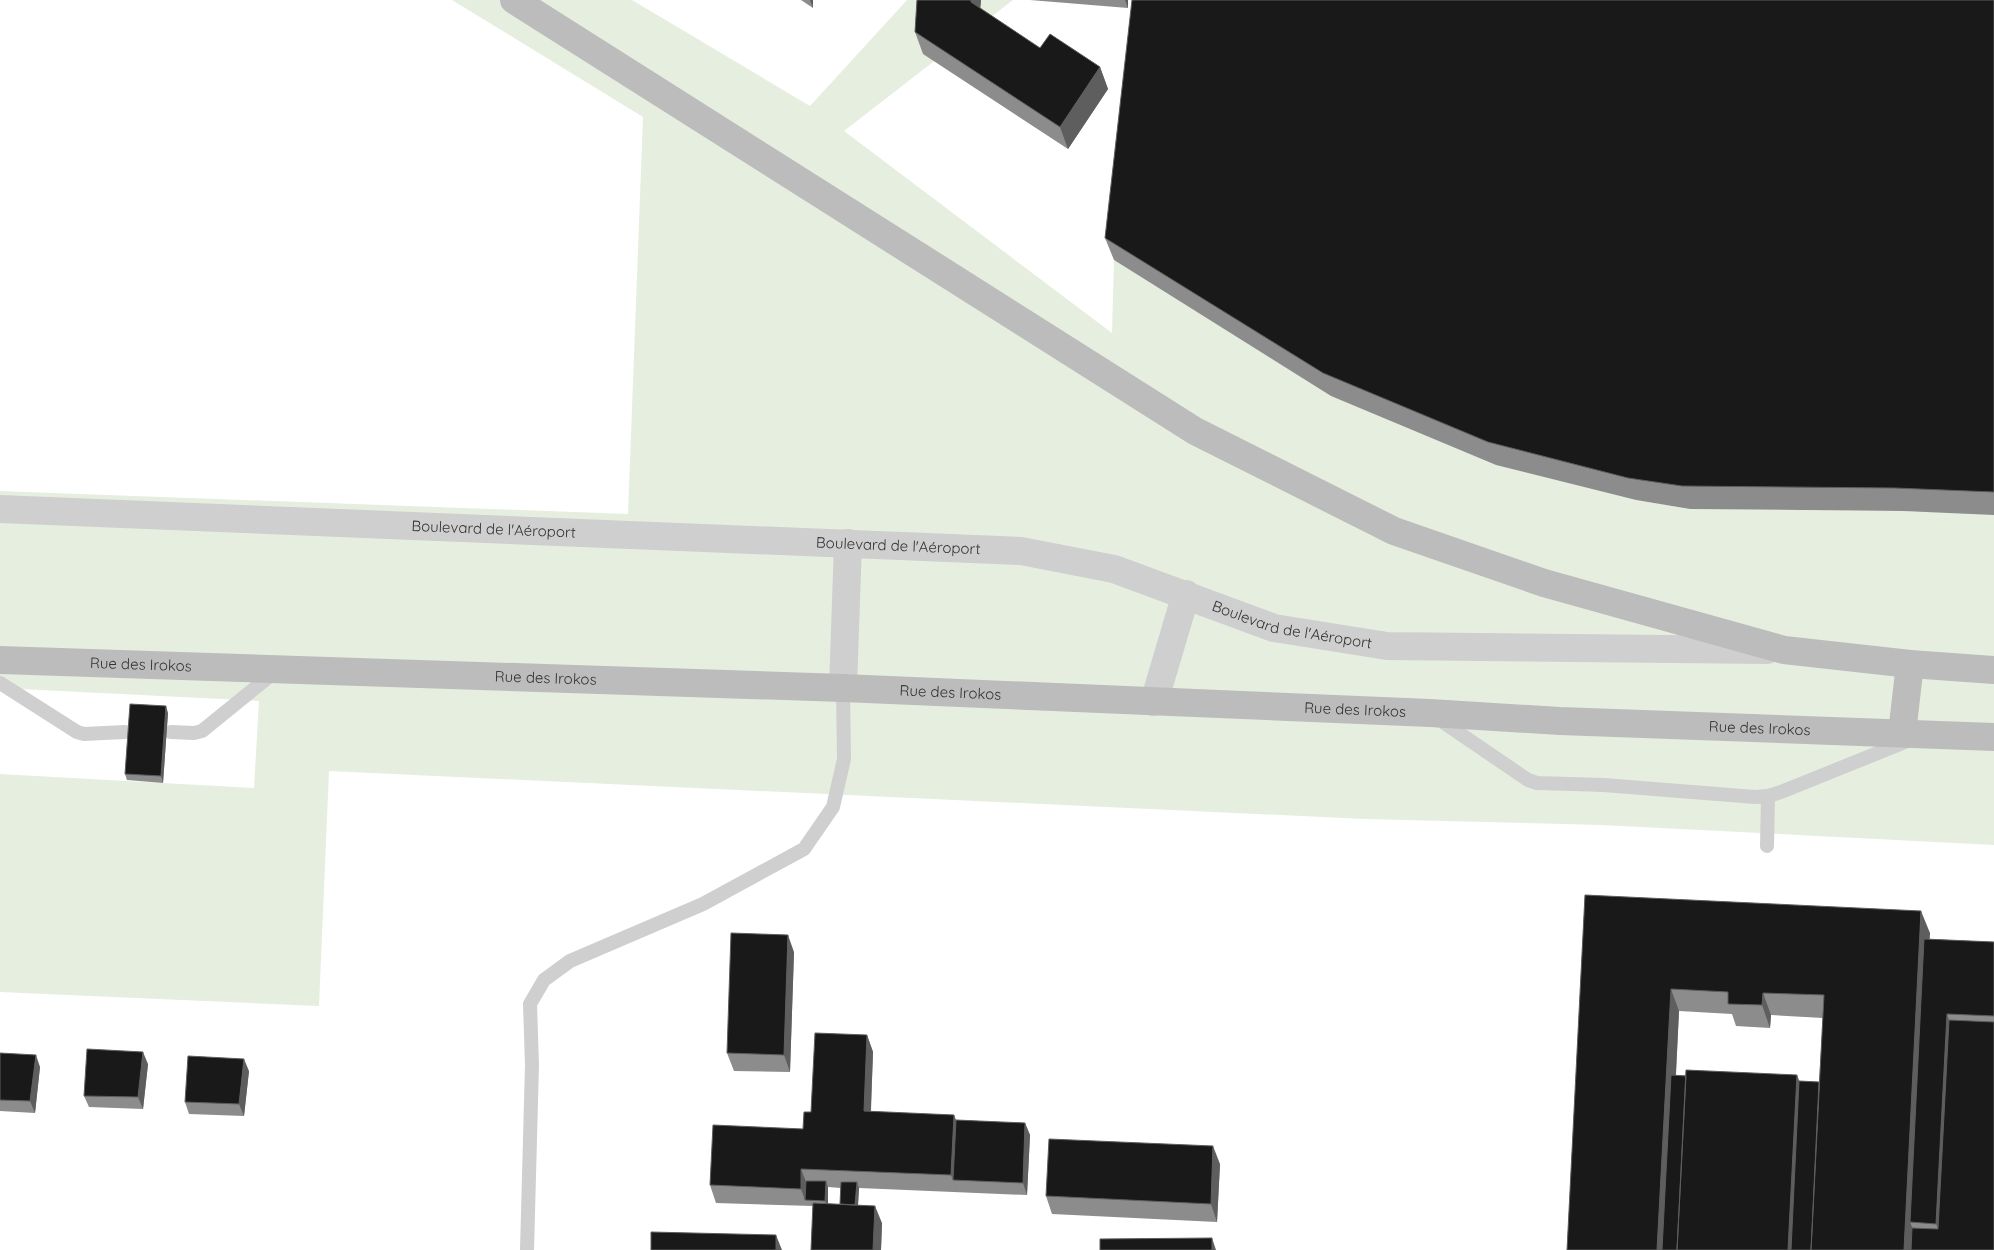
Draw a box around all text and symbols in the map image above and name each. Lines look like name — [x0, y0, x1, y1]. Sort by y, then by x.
street label: Boulevard de l'Aéroport — [411, 516, 576, 542]
street label: Boulevard de l'Aéroport — [816, 533, 981, 558]
street label: Boulevard de l'Aéroport — [1210, 596, 1373, 652]
street label: Rue des Irokos — [90, 653, 192, 675]
street label: Rue des Irokos — [494, 666, 597, 689]
street label: Rue des Irokos — [899, 680, 1002, 704]
street label: Rue des Irokos — [1304, 698, 1406, 721]
street label: Rue des Irokos — [1708, 716, 1811, 739]

